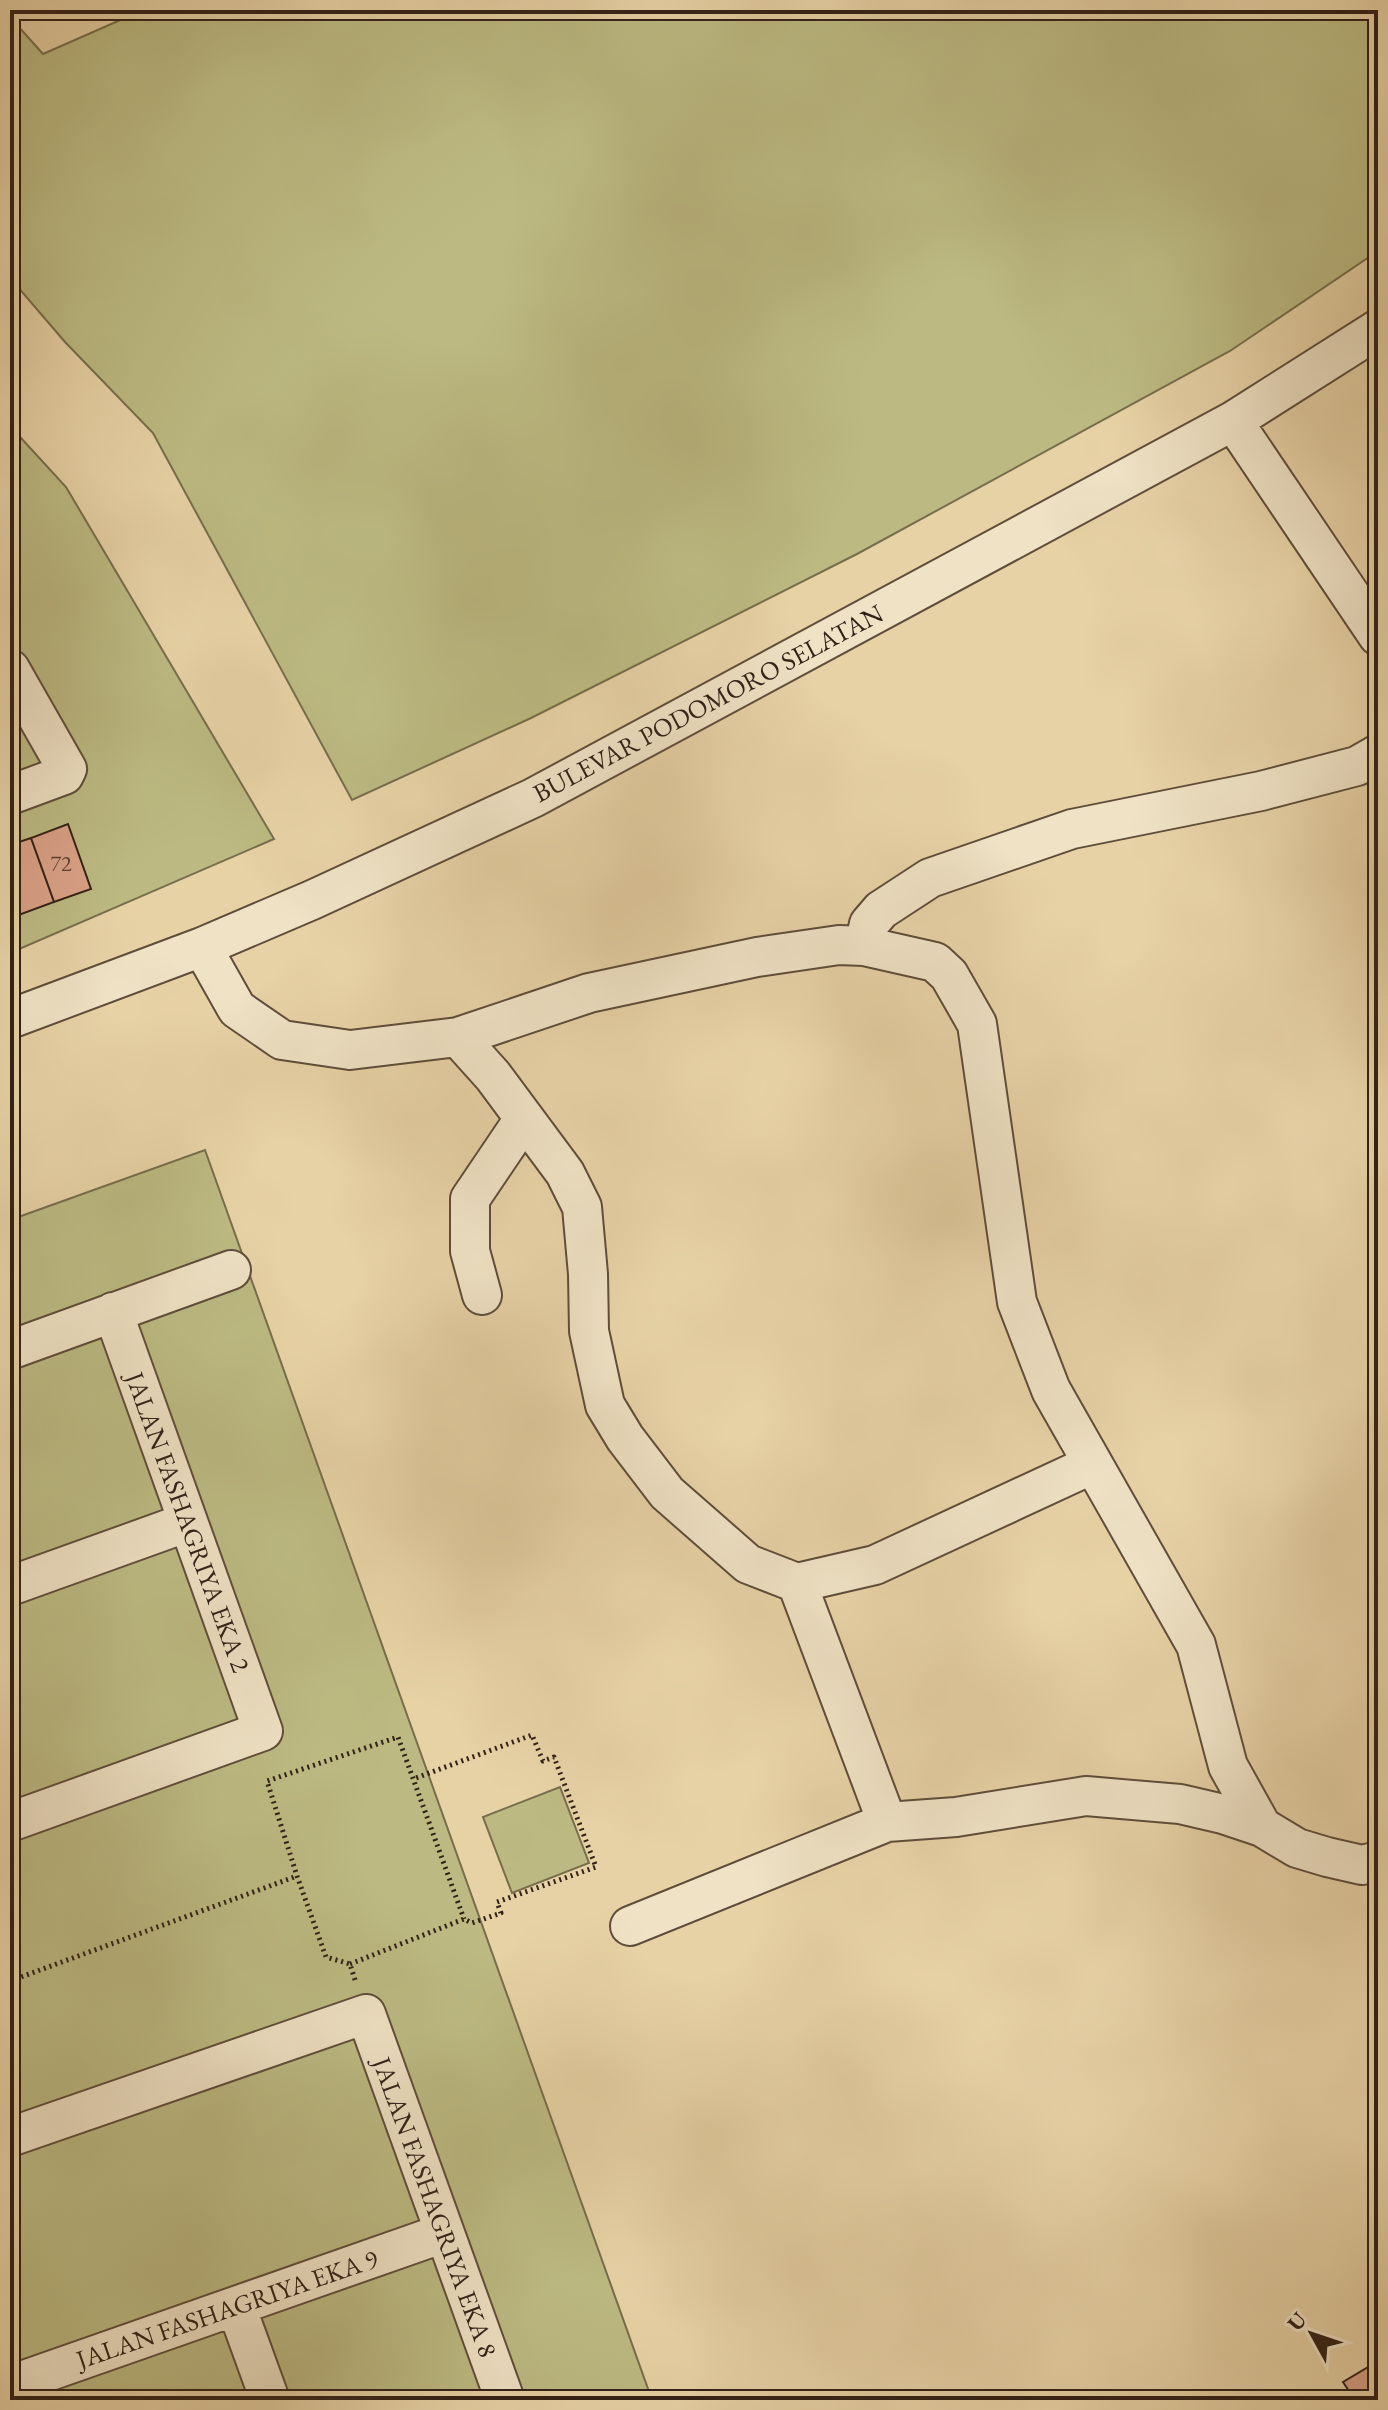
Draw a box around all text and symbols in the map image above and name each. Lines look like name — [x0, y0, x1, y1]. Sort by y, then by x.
street label: BULEVAR PODOMORO SELATAN — [527, 596, 889, 810]
house number: 72 — [50, 849, 72, 878]
street label: JALAN FASHAGRIYA EKA 2 — [117, 1365, 258, 1677]
street label: JALAN FASHAGRIYA EKA 8 — [364, 2050, 505, 2362]
street label: JALAN FASHAGRIYA EKA 9 — [70, 2241, 383, 2377]
north arrow — [1272, 2294, 1352, 2374]
text: U — [1281, 2305, 1314, 2337]

